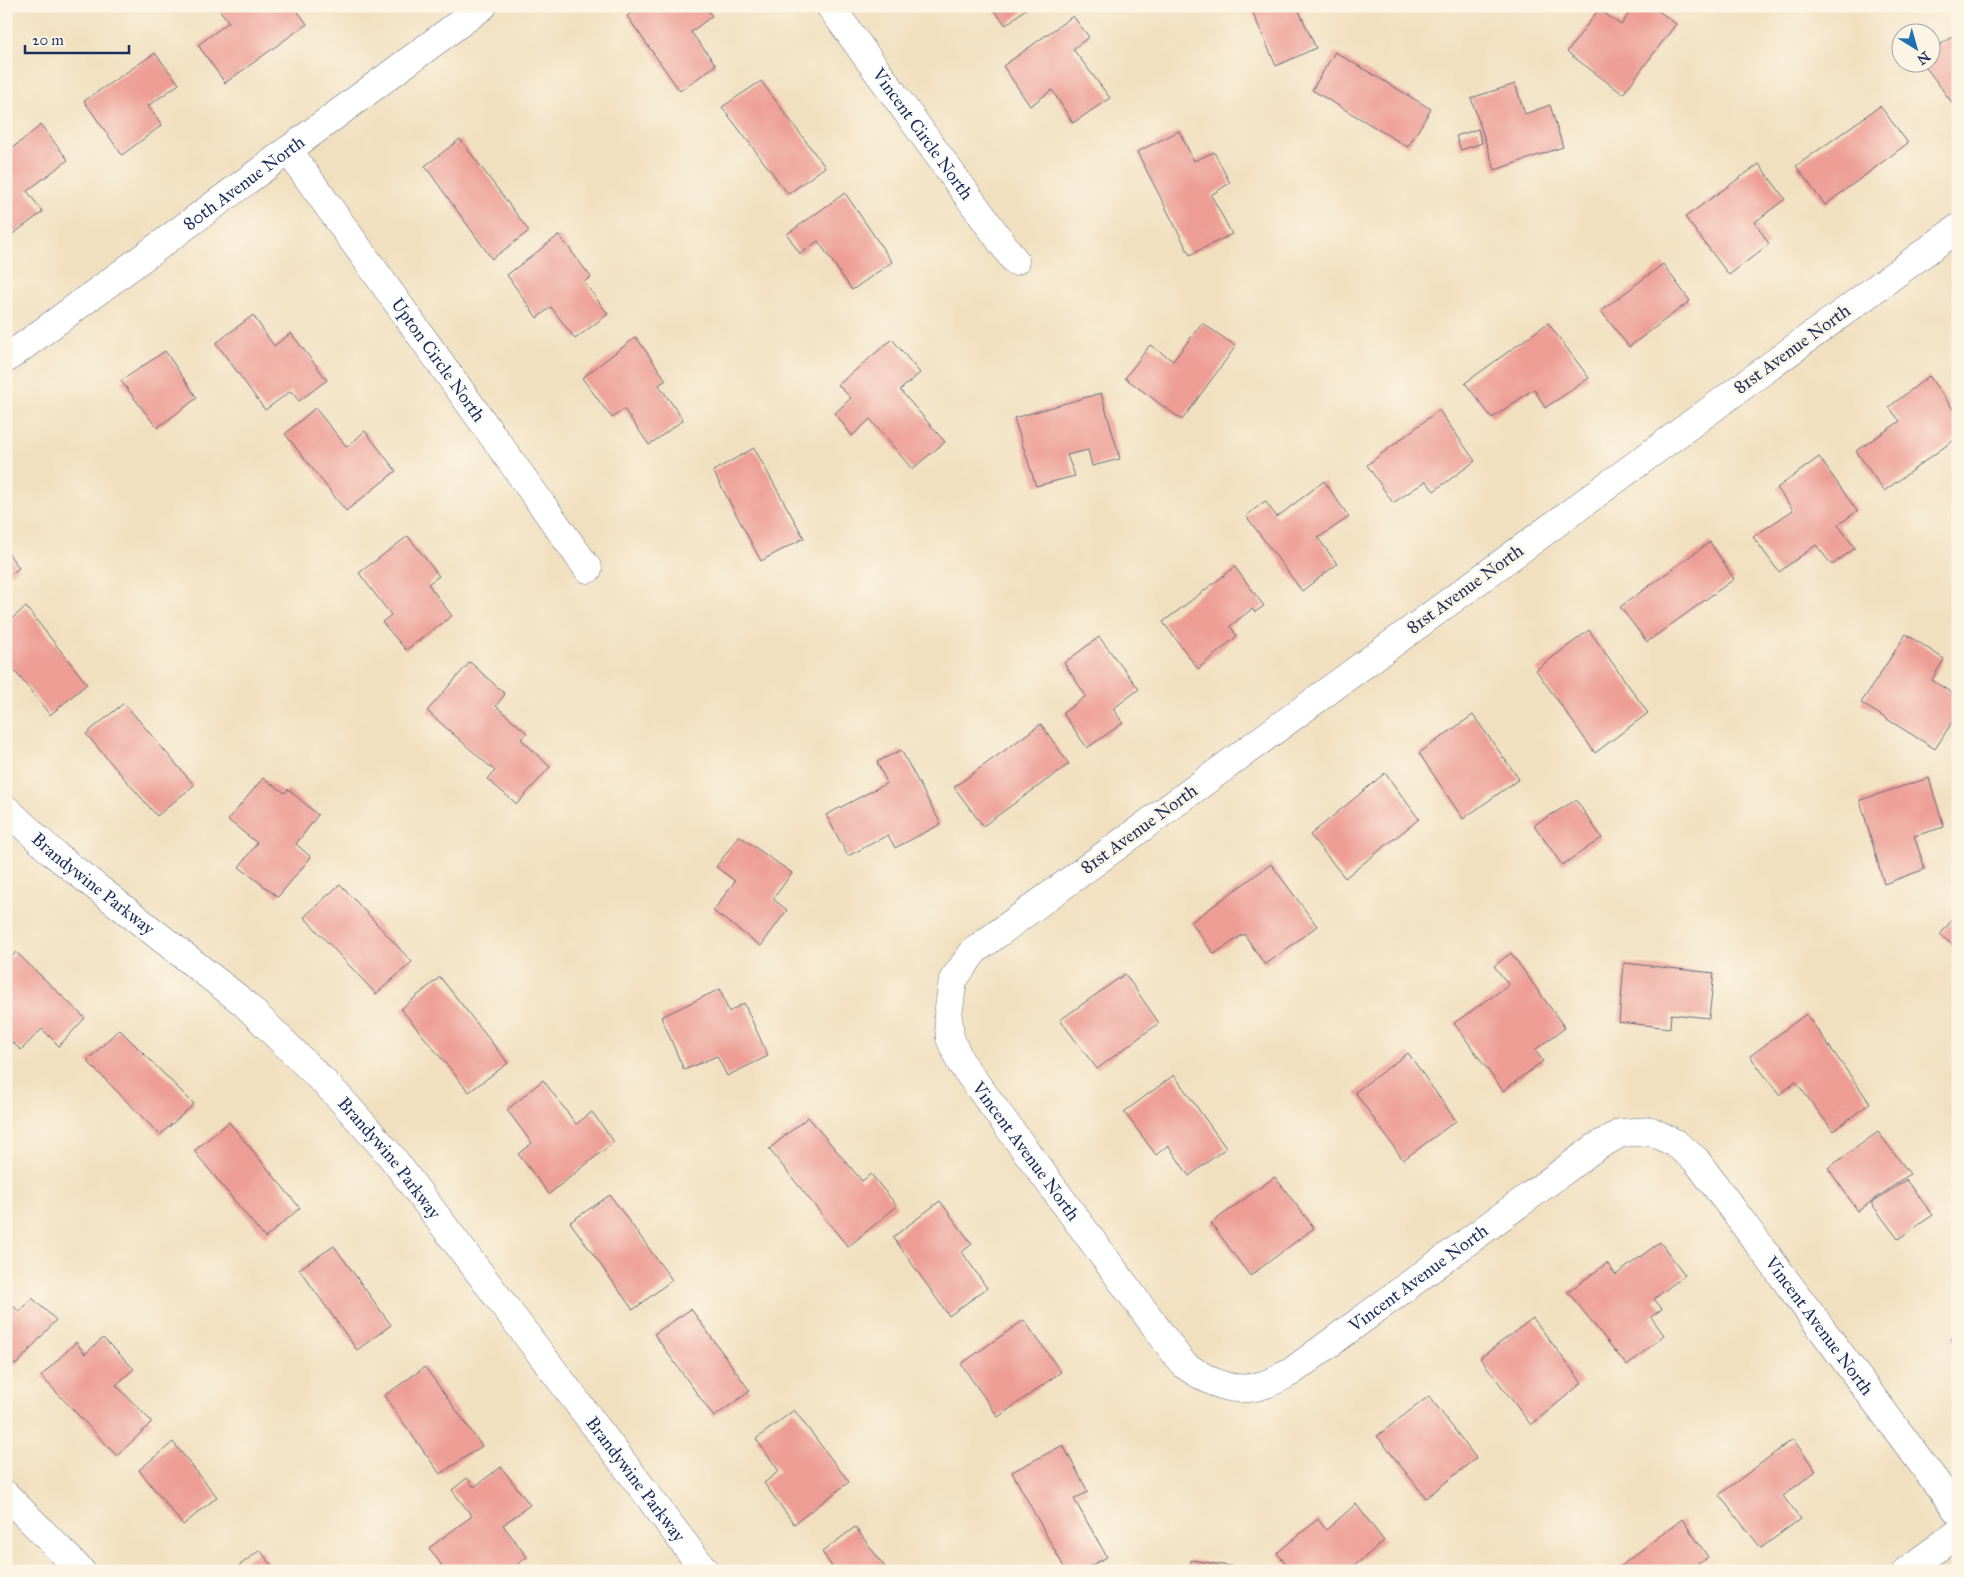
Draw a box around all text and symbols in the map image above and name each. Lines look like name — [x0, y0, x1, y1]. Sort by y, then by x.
scale bar — [25, 22, 129, 54]
north arrow — [1892, 22, 1942, 72]
text: 20 m — [32, 31, 64, 49]
text: N — [1914, 48, 1933, 68]
street label: Vincent Circle North — [867, 63, 978, 204]
street label: 80th Avenue North — [179, 131, 309, 235]
street label: Upton Circle North — [386, 294, 490, 426]
street label: 81st Avenue North — [1729, 299, 1855, 399]
street label: 81st Avenue North — [1402, 539, 1528, 639]
street label: 81st Avenue North — [1076, 779, 1202, 879]
street label: Brandywine Parkway — [27, 828, 160, 940]
street label: Vincent Avenue North — [967, 1076, 1084, 1225]
street label: Brandywine Parkway — [333, 1092, 446, 1224]
street label: Vincent Avenue North — [1344, 1219, 1492, 1337]
street label: Vincent Avenue North — [1760, 1251, 1878, 1400]
street label: Brandywine Parkway — [581, 1412, 690, 1547]

